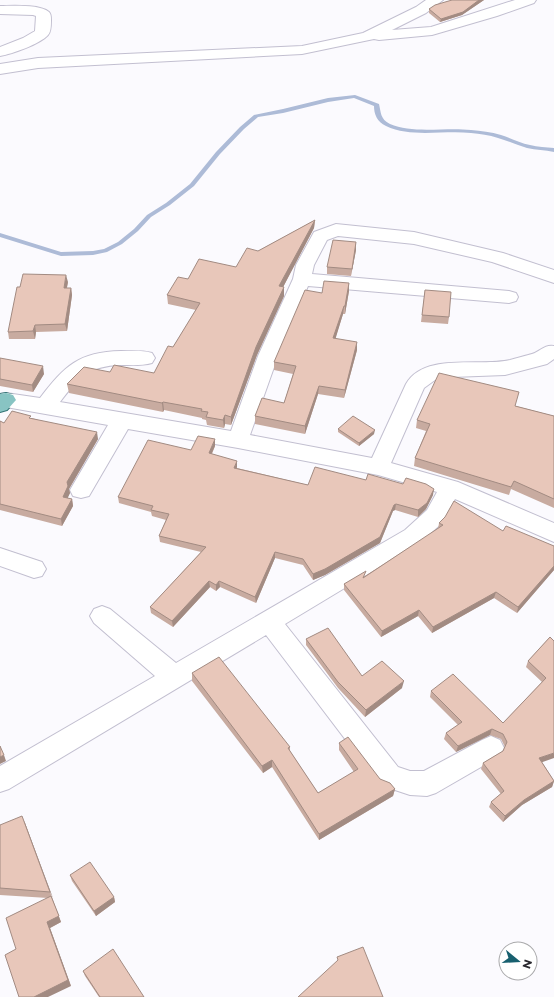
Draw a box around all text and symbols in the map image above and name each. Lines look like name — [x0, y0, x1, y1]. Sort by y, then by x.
north arrow — [498, 941, 538, 981]
text: N — [519, 958, 536, 970]

